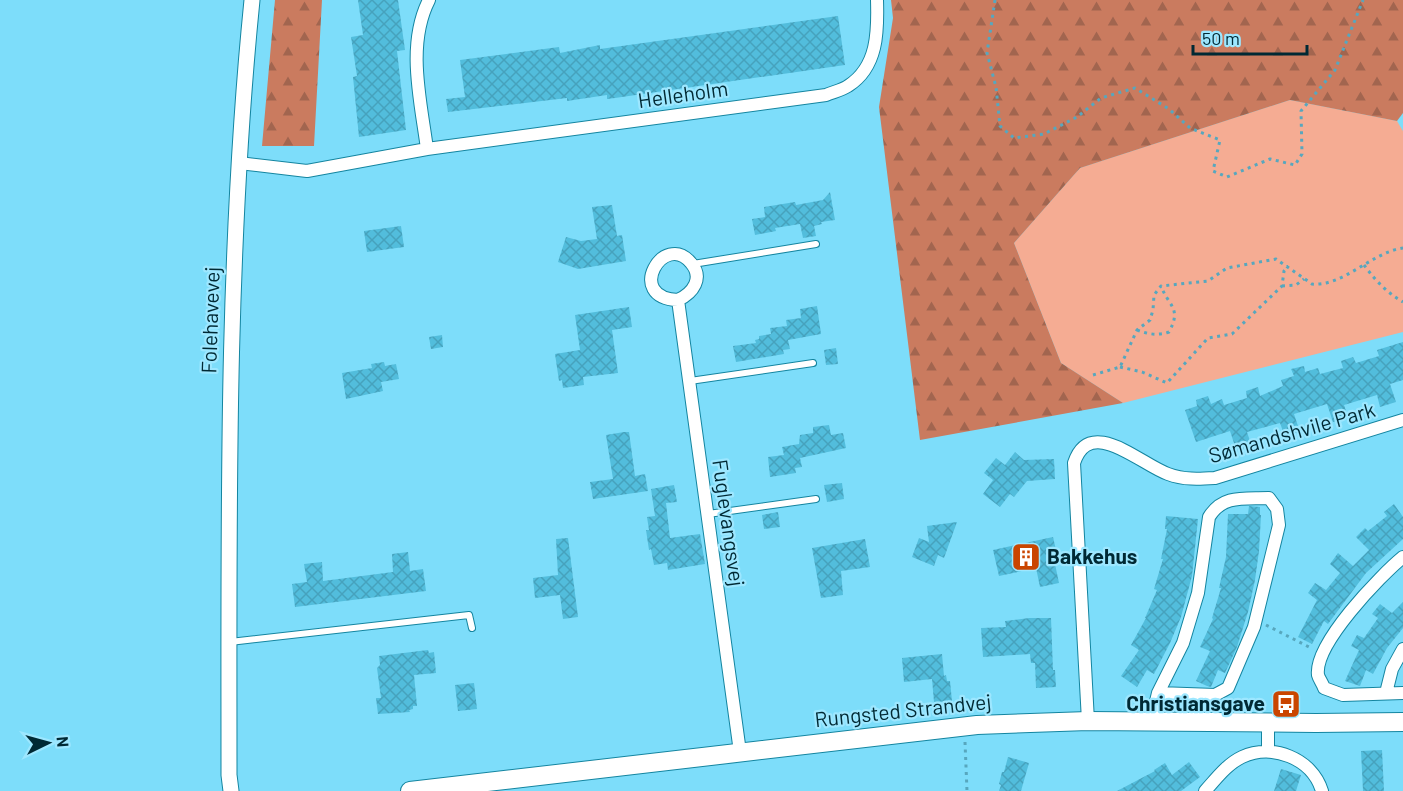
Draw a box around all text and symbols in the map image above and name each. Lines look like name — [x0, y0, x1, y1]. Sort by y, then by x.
scale bar — [1193, 18, 1307, 56]
text: 50 m — [1202, 27, 1240, 49]
street label: Helleholm — [636, 75, 729, 112]
street label: Folehavevej — [195, 266, 224, 374]
street label: Sømandshvile Park — [1205, 396, 1378, 467]
street label: Fuglevangsvej — [708, 458, 751, 588]
building icon: Bakkehus — [1010, 541, 1042, 573]
place label: Bakkehus — [1047, 543, 1137, 568]
street label: Rungsted Strandvej — [813, 688, 992, 731]
bus stop icon: Christiansgave — [1270, 688, 1302, 720]
place label: Christiansgave — [1126, 690, 1265, 715]
north arrow — [18, 713, 78, 773]
text: N — [54, 736, 73, 748]

